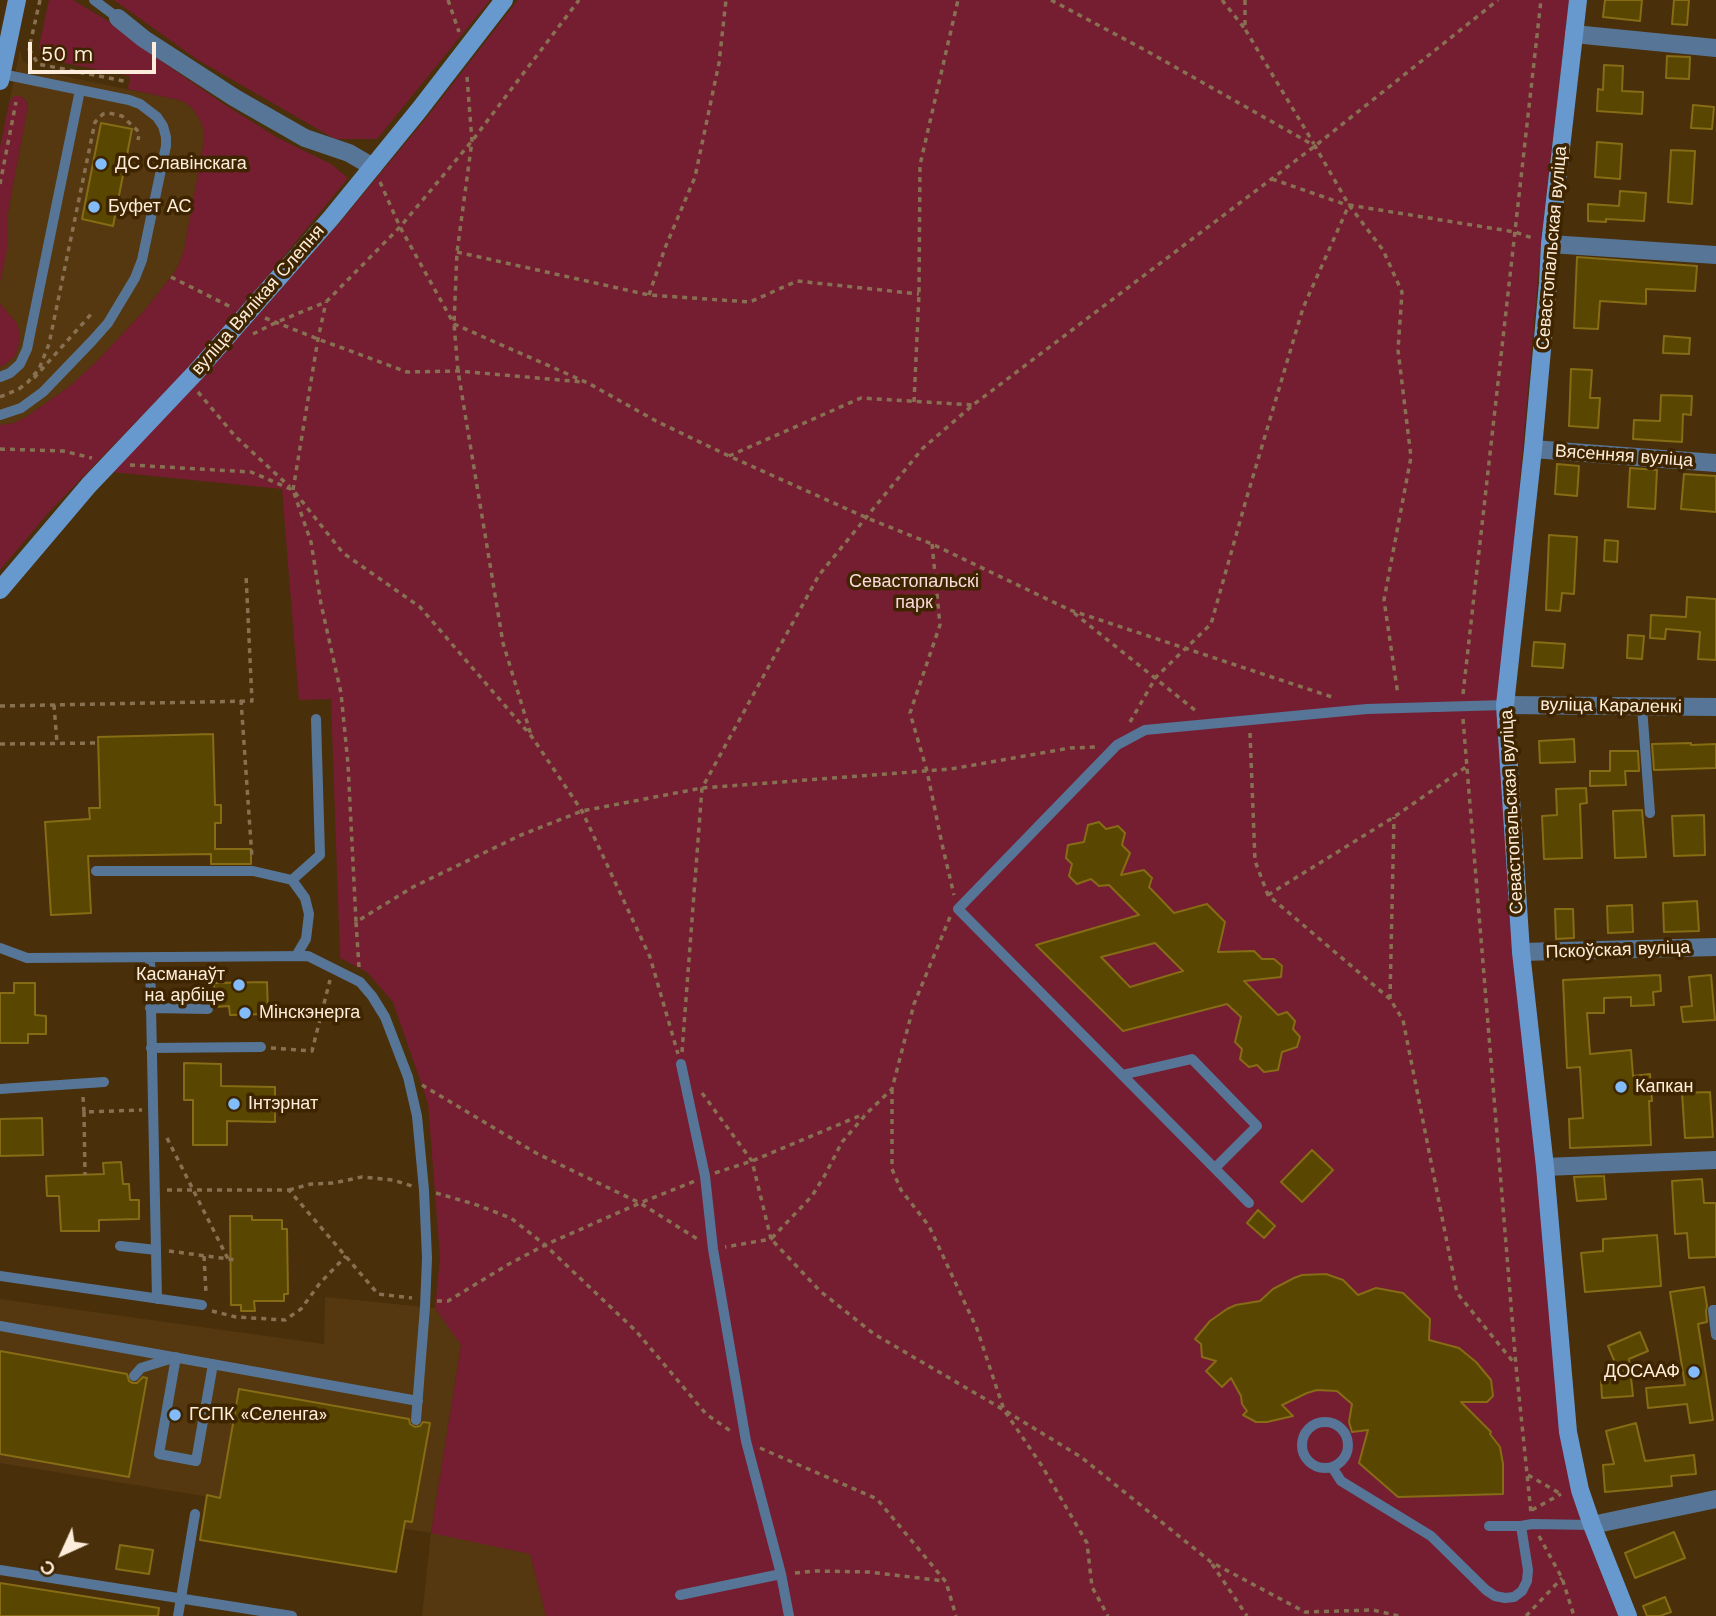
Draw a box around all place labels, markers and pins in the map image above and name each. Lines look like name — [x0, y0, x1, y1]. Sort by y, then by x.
place label: ДС Славінскага — [115, 153, 247, 175]
marker: ДС Славінскага — [93, 156, 109, 172]
place label: Буфет АС — [108, 196, 191, 218]
marker: Буфет АС — [86, 199, 102, 215]
place label: Касманаўт на арбіце — [136, 964, 225, 1006]
marker: Касманаўт на арбіце — [231, 977, 247, 993]
place label: Мінскэнерга — [259, 1002, 360, 1024]
marker: Мінскэнерга — [237, 1005, 253, 1021]
place label: Капкан — [1635, 1076, 1693, 1098]
marker: Капкан — [1613, 1079, 1629, 1095]
place label: Інтэрнат — [248, 1093, 318, 1115]
marker: Інтэрнат — [226, 1096, 242, 1112]
place label: ДОСААФ — [1604, 1361, 1680, 1383]
marker: ДОСААФ — [1686, 1364, 1702, 1380]
place label: ГСПК «Селенга» — [189, 1404, 327, 1426]
marker: ГСПК «Селенга» — [167, 1407, 183, 1423]

